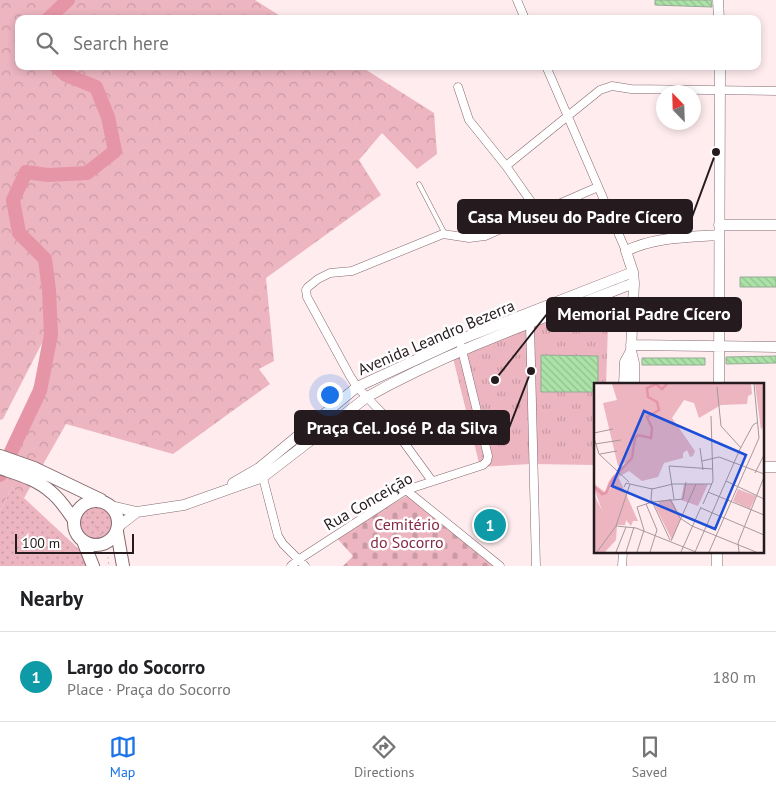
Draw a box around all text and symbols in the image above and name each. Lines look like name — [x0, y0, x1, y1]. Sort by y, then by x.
search box — [15, 15, 761, 70]
icon: search — [33, 29, 61, 57]
text: Search here — [73, 31, 169, 55]
north arrow — [656, 85, 701, 130]
callout: Casa Museu do Padre Cícero — [458, 200, 692, 233]
text: Casa Museu do Padre Cícero — [468, 205, 683, 228]
street label: Avenida Leandro Bezerra — [355, 295, 517, 379]
callout: Memorial Padre Cícero — [547, 298, 741, 331]
text: Memorial Padre Cícero — [557, 302, 731, 325]
your location — [317, 382, 343, 408]
inset map — [594, 383, 764, 554]
callout: Praça Cel. José P. da Silva — [295, 411, 509, 444]
text: Praça Cel. José P. da Silva — [307, 416, 497, 439]
street label: Rua Conceição — [320, 468, 416, 534]
pin: 1 — [474, 506, 506, 544]
park label: Cemitério do Socorro — [370, 514, 444, 552]
scale bar — [15, 531, 134, 554]
text: 100 m — [22, 534, 60, 552]
text: Nearby — [20, 585, 83, 612]
text: Largo do Socorro — [67, 655, 205, 679]
text: 1 — [31, 667, 41, 687]
text: 180 m — [713, 667, 756, 687]
text: Place · Praça do Socorro — [67, 679, 231, 699]
tab: Map — [109, 733, 137, 781]
tab: Directions — [354, 733, 414, 781]
tab: Saved — [632, 733, 667, 781]

